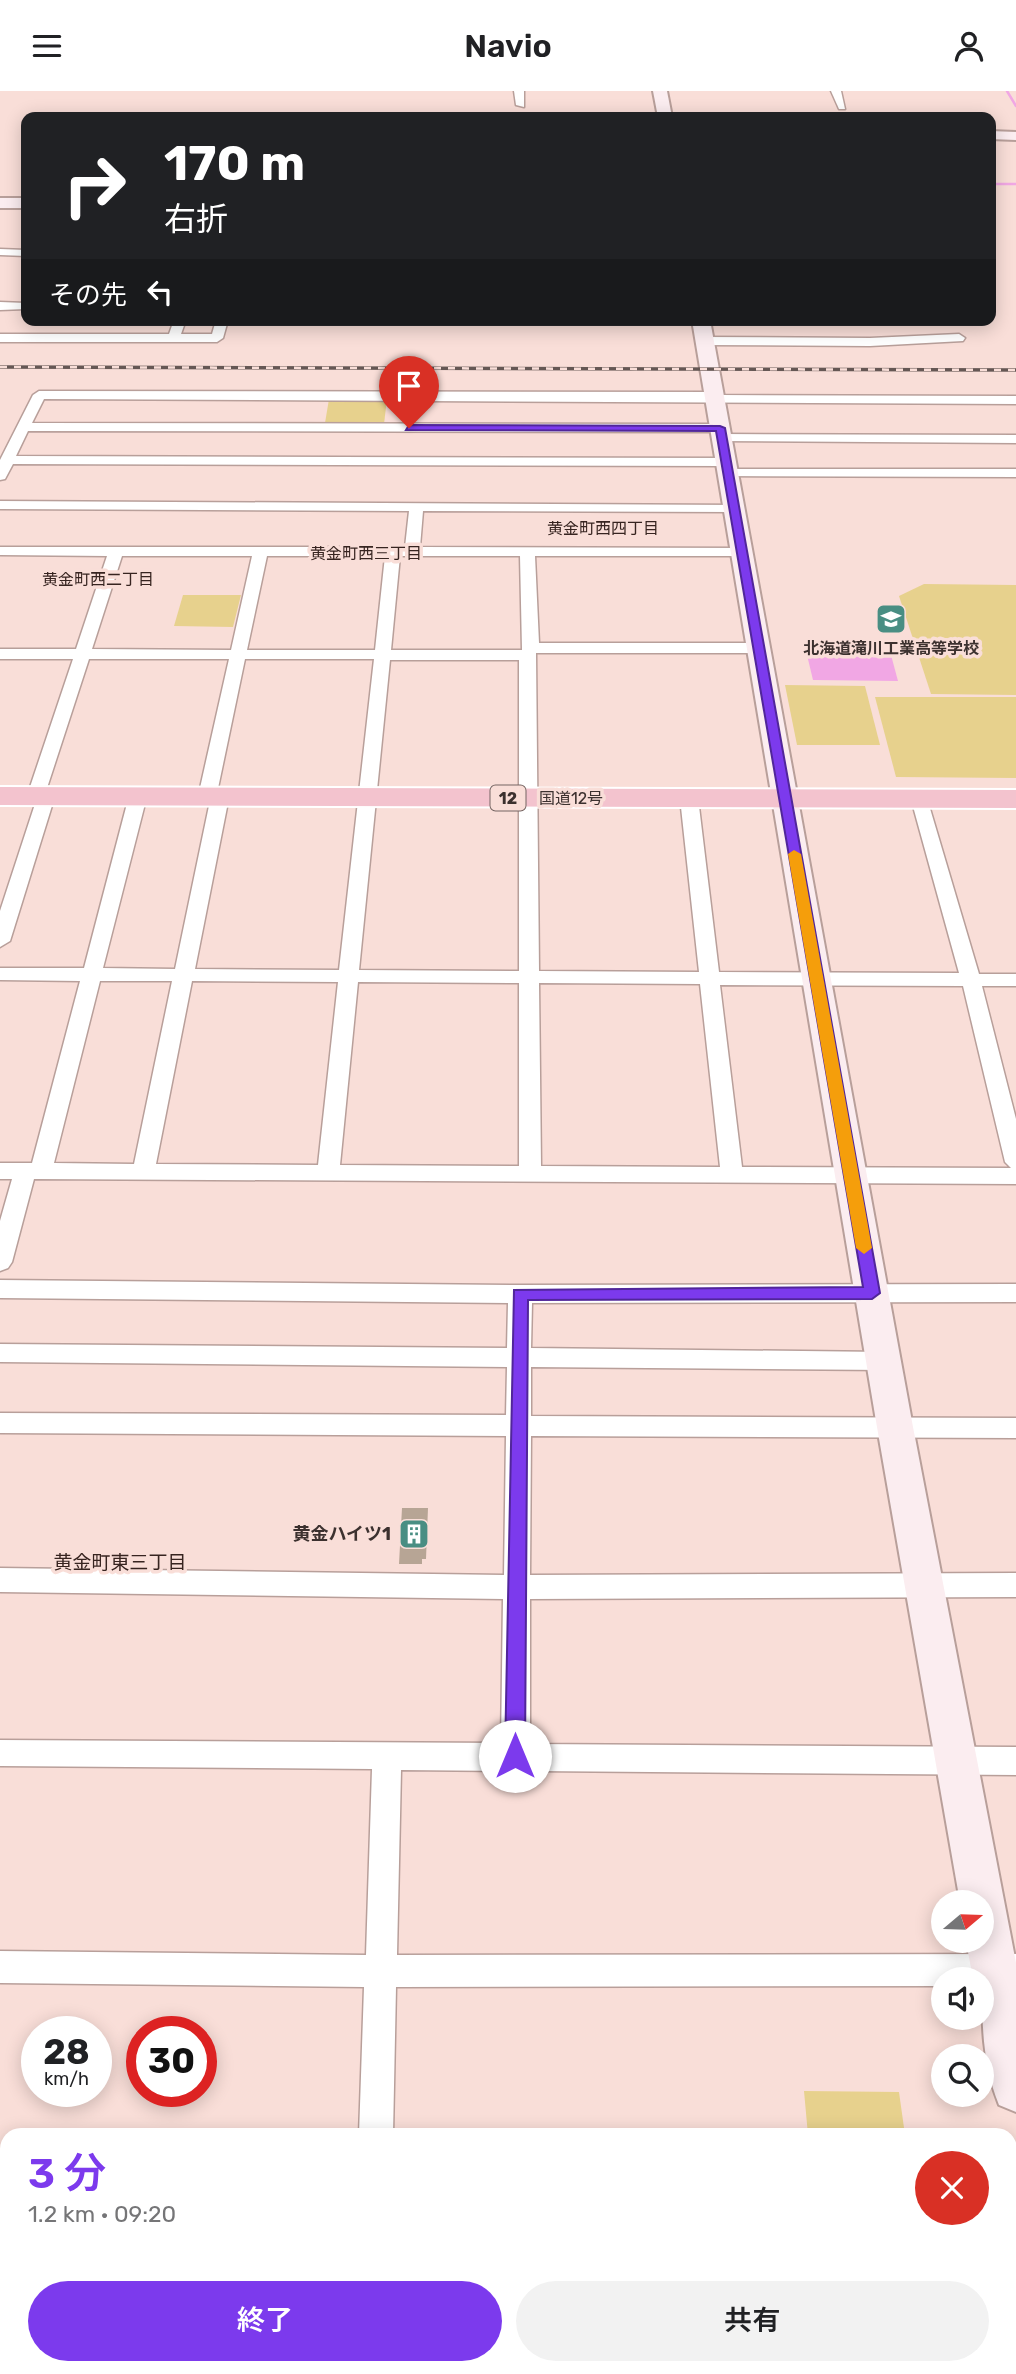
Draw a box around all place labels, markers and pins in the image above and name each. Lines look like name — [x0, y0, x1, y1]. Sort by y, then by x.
pin — [379, 356, 439, 428]
school or university icon: 北海道滝川工業高等学校 — [874, 602, 908, 636]
place label: 北海道滝川工業高等学校 — [803, 639, 979, 658]
building icon: 黄金ハイツ1 — [397, 1517, 431, 1551]
place label: 黄金ハイツ1 — [292, 1523, 391, 1545]

